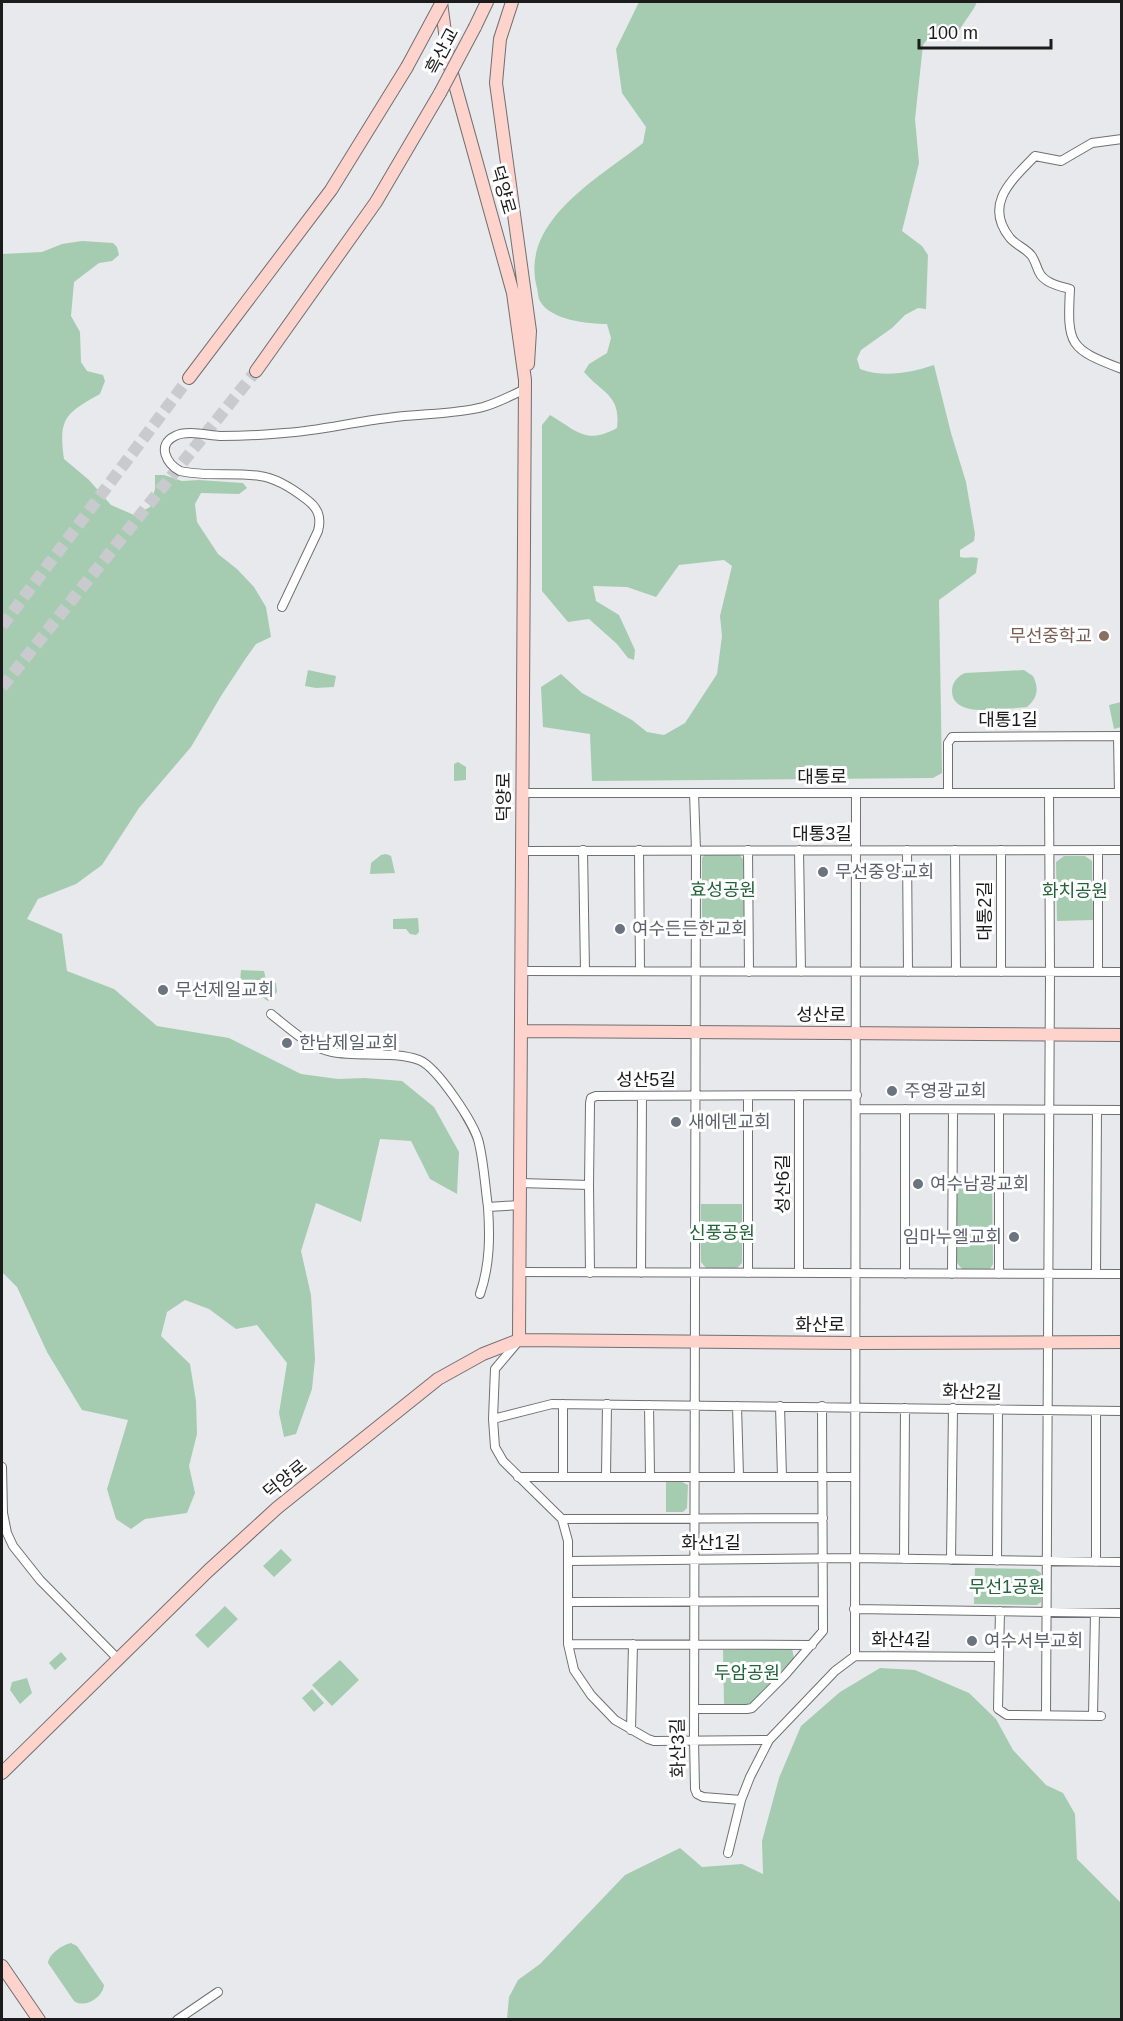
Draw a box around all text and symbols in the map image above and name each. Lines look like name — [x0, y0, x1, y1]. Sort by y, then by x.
scale bar — [919, 12, 1051, 50]
text: 100 m — [928, 23, 978, 43]
street label: 흑산교 — [422, 24, 462, 78]
street label: 덕양로 — [487, 163, 519, 217]
place label: 무선중학교 — [1009, 626, 1092, 646]
marker: 무선중학교 — [1097, 629, 1111, 643]
street label: 대통1길 — [978, 710, 1038, 730]
street label: 대통로 — [797, 767, 847, 787]
street label: 덕양로 — [494, 772, 514, 822]
street label: 대통3길 — [792, 824, 852, 844]
place label: 무선중앙교회 — [835, 862, 934, 882]
marker: 무선중앙교회 — [816, 865, 830, 879]
park label: 효성공원 — [690, 880, 756, 900]
street label: 대통2길 — [975, 881, 995, 941]
park label: 화치공원 — [1042, 881, 1108, 901]
place label: 여수든든한교회 — [632, 919, 748, 939]
marker: 여수든든한교회 — [613, 922, 627, 936]
place label: 무선제일교회 — [175, 980, 274, 1000]
marker: 무선제일교회 — [156, 983, 170, 997]
street label: 성산로 — [796, 1005, 846, 1025]
place label: 한남제일교회 — [299, 1033, 398, 1053]
marker: 한남제일교회 — [280, 1036, 294, 1050]
street label: 성산5길 — [616, 1070, 676, 1090]
place label: 주영광교회 — [904, 1081, 987, 1101]
marker: 주영광교회 — [885, 1084, 899, 1098]
place label: 새에덴교회 — [688, 1112, 771, 1132]
marker: 새에덴교회 — [669, 1115, 683, 1129]
street label: 성산6길 — [773, 1154, 793, 1214]
place label: 여수남광교회 — [930, 1174, 1029, 1194]
marker: 여수남광교회 — [911, 1177, 925, 1191]
park label: 신풍공원 — [689, 1223, 755, 1243]
place label: 임마누엘교회 — [903, 1227, 1002, 1247]
marker: 임마누엘교회 — [1007, 1230, 1021, 1244]
street label: 화산로 — [795, 1315, 845, 1335]
street label: 화산2길 — [942, 1381, 1002, 1403]
street label: 덕양로 — [259, 1456, 311, 1502]
street label: 화산1길 — [681, 1533, 741, 1553]
park label: 무선1공원 — [969, 1577, 1045, 1597]
street label: 화산4길 — [871, 1630, 931, 1650]
place label: 여수서부교회 — [984, 1631, 1083, 1651]
marker: 여수서부교회 — [965, 1634, 979, 1648]
park label: 두암공원 — [714, 1663, 780, 1683]
street label: 화산3길 — [667, 1718, 689, 1778]

